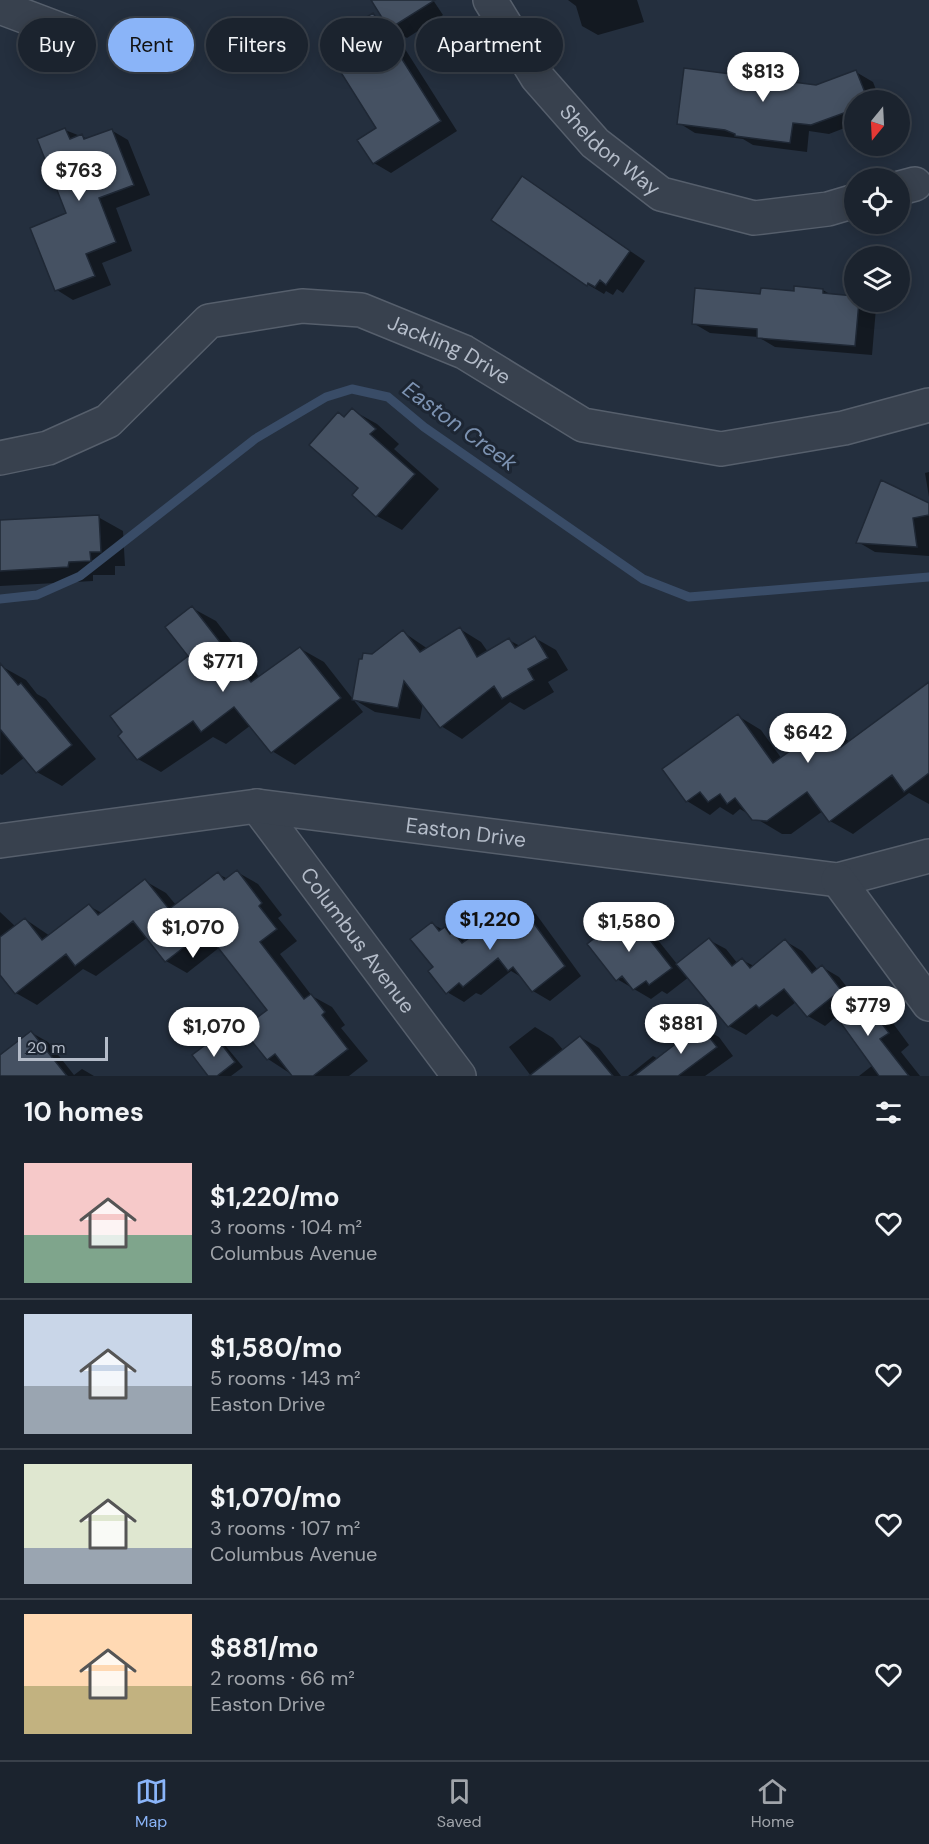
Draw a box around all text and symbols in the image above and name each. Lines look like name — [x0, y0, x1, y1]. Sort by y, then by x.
chip: Buy — [18, 18, 96, 72]
chip: Rent — [108, 18, 194, 72]
chip: Filters — [206, 18, 308, 72]
chip: New — [320, 18, 404, 72]
chip: Apartment — [416, 18, 563, 72]
pin: $813 — [727, 52, 799, 103]
text: $813 — [741, 58, 785, 84]
north arrow — [844, 90, 910, 156]
map controls — [844, 90, 910, 312]
street label: Sheldon Way — [553, 98, 666, 203]
pin: $763 — [43, 151, 115, 202]
text: $763 — [55, 157, 103, 183]
button: locate — [844, 168, 910, 234]
button: layers — [844, 246, 910, 312]
street label: Jackling Drive — [383, 308, 516, 391]
water label: Easton Creek — [397, 375, 524, 478]
pin: $771 — [187, 642, 259, 693]
text: $771 — [202, 648, 244, 674]
pin: $642 — [772, 713, 844, 764]
text: $642 — [783, 719, 833, 745]
street label: Easton Drive — [404, 811, 528, 854]
street label: Columbus Avenue — [294, 862, 422, 1019]
pin: $1,220 — [441, 900, 539, 951]
pin: $1,580 — [580, 902, 678, 953]
text: $1,220 — [459, 906, 521, 932]
pin: $1,070 — [144, 908, 242, 959]
text: $1,580 — [597, 908, 661, 934]
text: $1,070 — [162, 914, 224, 940]
pin: $779 — [832, 986, 904, 1037]
text: $779 — [845, 992, 891, 1018]
pin: $881 — [645, 1004, 717, 1055]
pin: $1,070 — [165, 1007, 263, 1058]
text: $881 — [659, 1010, 703, 1036]
text: $1,070 — [183, 1013, 245, 1039]
scale bar — [18, 1034, 108, 1062]
text: 20 m — [27, 1037, 66, 1058]
text: 10 homes — [24, 1095, 144, 1129]
icon: filters — [872, 1096, 905, 1129]
text: $1,220/mo — [210, 1180, 340, 1214]
icon: home — [72, 1187, 144, 1259]
icon: heart — [872, 1207, 905, 1240]
text: 3 rooms · 104 m² — [210, 1214, 362, 1240]
text: Columbus Avenue — [210, 1240, 377, 1266]
text: $1,580/mo — [210, 1331, 342, 1365]
icon: home — [72, 1338, 144, 1410]
icon: heart — [872, 1358, 905, 1391]
text: 5 rooms · 143 m² — [210, 1365, 361, 1391]
text: Easton Drive — [210, 1391, 325, 1417]
text: $1,070/mo — [210, 1481, 342, 1515]
icon: home — [72, 1488, 144, 1560]
icon: heart — [872, 1508, 905, 1541]
text: 3 rooms · 107 m² — [210, 1515, 360, 1541]
text: Columbus Avenue — [210, 1541, 377, 1567]
text: $881/mo — [210, 1631, 319, 1665]
icon: home — [72, 1638, 144, 1710]
icon: heart — [872, 1658, 905, 1691]
text: 2 rooms · 66 m² — [210, 1665, 355, 1691]
text: Easton Drive — [210, 1691, 325, 1717]
tab: Map — [135, 1775, 168, 1832]
tab: Saved — [437, 1775, 482, 1832]
tab: Home — [751, 1775, 794, 1832]

